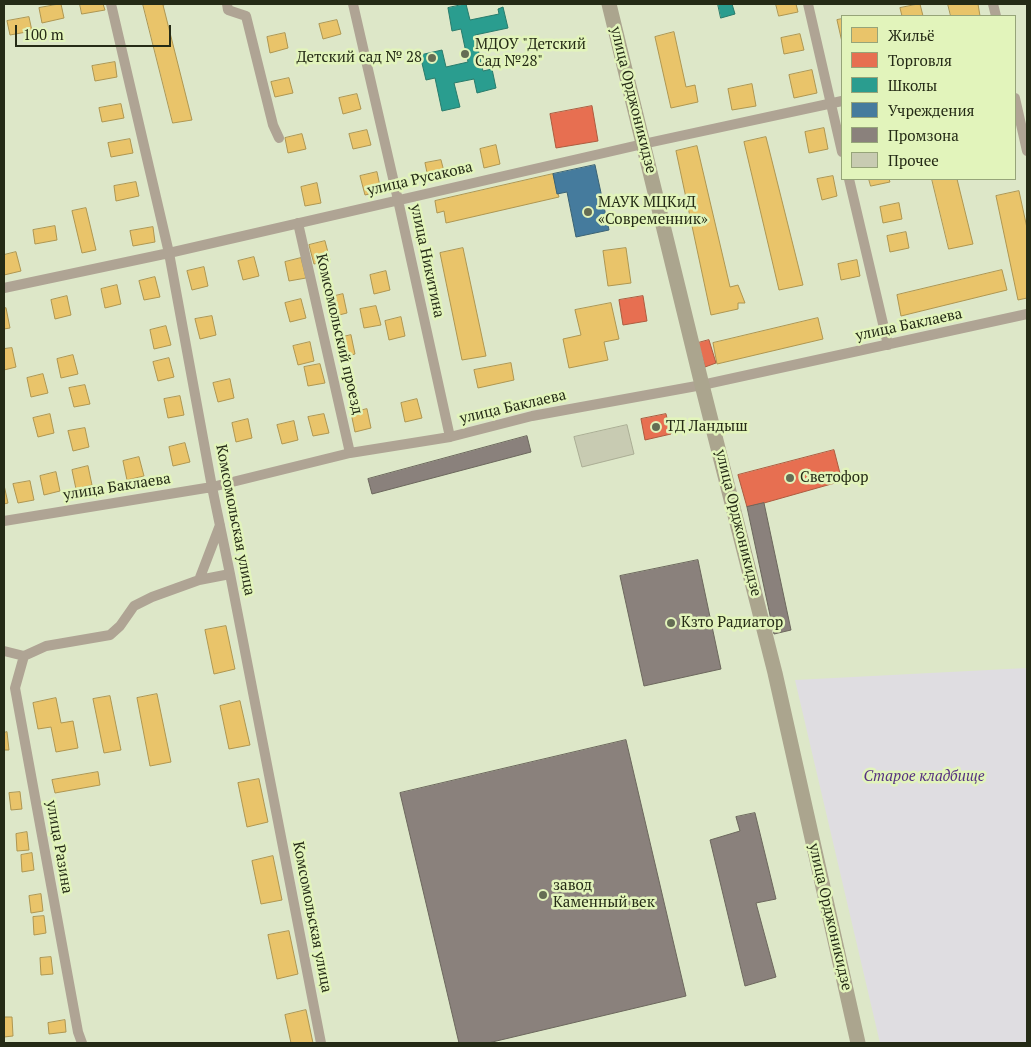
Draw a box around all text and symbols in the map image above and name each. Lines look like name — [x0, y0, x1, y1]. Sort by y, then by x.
scale bar — [18, 15, 174, 47]
legend — [841, 15, 1016, 180]
text: 100 m — [23, 24, 64, 44]
street label: улица Орджоникидзе — [606, 25, 660, 175]
text: Жильё — [888, 25, 935, 45]
place label: МДОУ "Детский Сад №28" — [475, 36, 586, 71]
marker: МДОУ "Детский Сад №28" — [459, 48, 471, 60]
place label: Детский сад № 28 — [297, 49, 422, 67]
text: Торговля — [888, 50, 952, 70]
marker: Детский сад № 28 — [426, 52, 438, 64]
text: Школы — [888, 75, 937, 95]
text: Учреждения — [888, 100, 975, 120]
text: Промзона — [888, 125, 959, 145]
text: Прочее — [888, 150, 939, 170]
street label: улица Русакова — [366, 158, 474, 200]
place label: МАУК МЦКиД «Современник» — [598, 194, 708, 229]
street label: улица Никитина — [406, 203, 448, 319]
marker: МАУК МЦКиД «Современник» — [582, 206, 594, 218]
street label: Комсомольский проезд — [312, 252, 366, 416]
street label: улица Баклаева — [854, 305, 964, 345]
street label: улица Баклаева — [458, 386, 568, 428]
place label: ТД Ландыш — [666, 418, 748, 436]
marker: ТД Ландыш — [650, 421, 662, 433]
street label: Комсомольская улица — [212, 443, 258, 597]
street label: улица Орджоникидзе — [711, 448, 765, 598]
place label: Светофор — [800, 469, 868, 487]
street label: улица Баклаева — [62, 470, 172, 504]
marker: Светофор — [784, 472, 796, 484]
place label: Кзто Радиатор — [681, 614, 783, 632]
marker: Кзто Радиатор — [665, 617, 677, 629]
park label: Старое кладбище — [864, 768, 984, 786]
street label: улица Разина — [42, 799, 76, 895]
street label: Комсомольская улица — [289, 840, 335, 994]
street label: улица Орджоникидзе — [804, 842, 856, 992]
place label: завод Каменный век — [553, 877, 655, 912]
marker: завод Каменный век — [537, 889, 549, 901]

